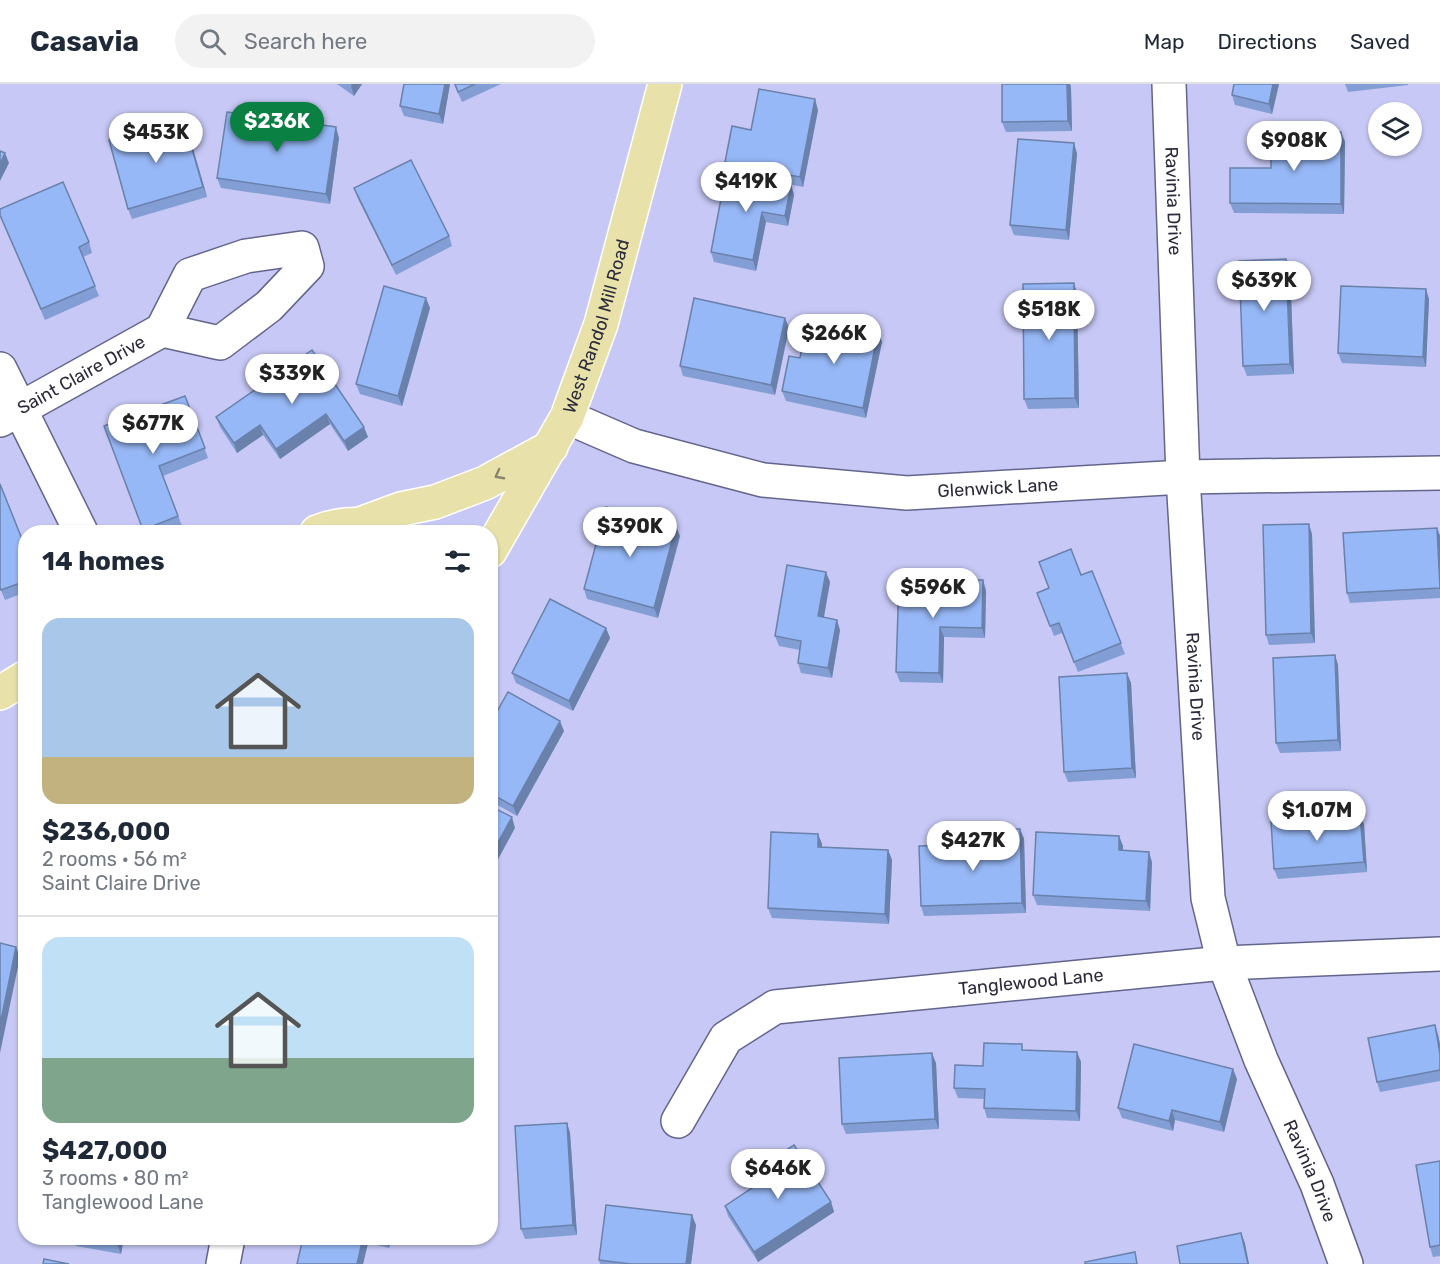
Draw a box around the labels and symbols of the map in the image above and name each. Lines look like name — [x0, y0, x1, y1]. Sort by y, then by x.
pin: $236K — [235, 102, 319, 153]
pin: $453K — [114, 113, 198, 164]
pin: $908K — [1252, 121, 1336, 172]
street label: Ravinia Drive — [1160, 146, 1186, 256]
pin: $419K — [704, 162, 788, 213]
street label: West Randol Mill Road — [558, 237, 634, 417]
pin: $639K — [1222, 261, 1306, 312]
pin: $518K — [1007, 290, 1091, 341]
pin: $266K — [792, 314, 876, 365]
street label: Saint Claire Drive — [13, 331, 149, 419]
pin: $339K — [250, 354, 334, 405]
pin: $677K — [111, 404, 195, 455]
one-way arrow — [495, 468, 505, 479]
street label: Glenwick Lane — [937, 473, 1059, 502]
pin: $390K — [588, 507, 672, 558]
pin: $596K — [891, 568, 975, 619]
street label: Ravinia Drive — [1181, 631, 1210, 741]
pin: $1.07M — [1268, 791, 1366, 842]
pin: $427K — [931, 821, 1015, 872]
street label: Tanglewood Lane — [957, 964, 1104, 1000]
street label: Ravinia Drive — [1278, 1116, 1341, 1225]
pin: $646K — [736, 1149, 820, 1200]

